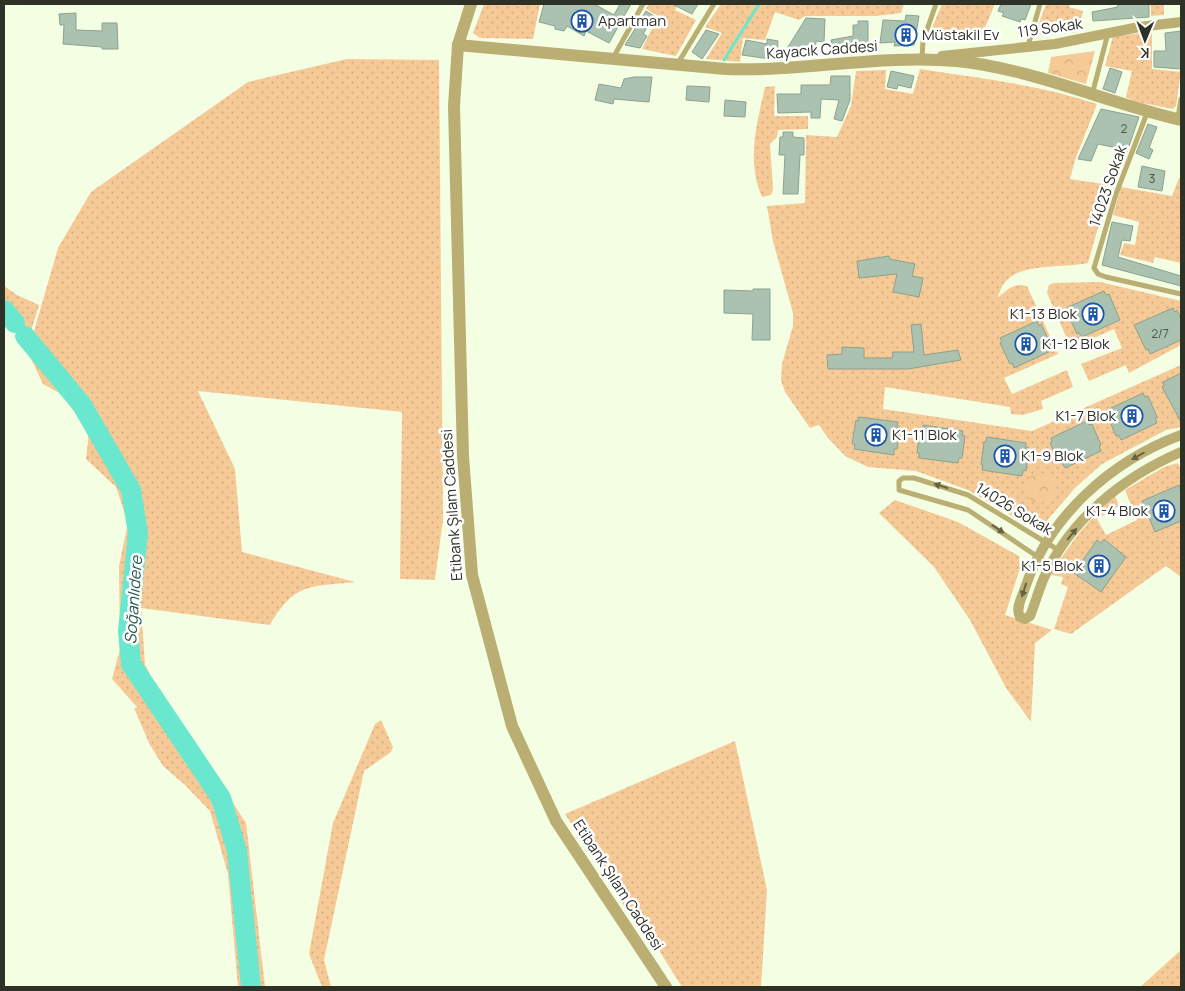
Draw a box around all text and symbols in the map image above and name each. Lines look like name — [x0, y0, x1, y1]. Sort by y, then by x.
building icon: Apartman — [570, 9, 594, 33]
place label: Apartman — [598, 10, 666, 31]
street label: 119 Sokak — [1016, 12, 1084, 42]
north arrow — [1120, 15, 1170, 65]
building icon: Müstakil Ev — [894, 23, 918, 47]
place label: Müstakil Ev — [922, 24, 1000, 45]
street label: Kayacık Caddesi — [766, 35, 878, 64]
text: K — [1139, 44, 1149, 63]
house number: 2 — [1121, 120, 1128, 137]
street label: 14023 Sokak — [1084, 142, 1131, 229]
house number: 3 — [1149, 170, 1155, 187]
building icon: K1-13 Blok — [1081, 302, 1105, 326]
place label: K1-13 Blok — [1010, 303, 1078, 324]
house number: 2/7 — [1151, 325, 1169, 342]
building icon: K1-12 Blok — [1014, 332, 1038, 356]
place label: K1-12 Blok — [1042, 333, 1110, 354]
building icon: K1-7 Blok — [1120, 404, 1144, 428]
place label: K1-7 Blok — [1055, 405, 1117, 426]
building icon: K1-11 Blok — [864, 423, 888, 447]
place label: K1-11 Blok — [892, 424, 957, 445]
street label: Etibank Şılam Caddesi — [436, 429, 467, 582]
building icon: K1-9 Blok — [993, 444, 1017, 468]
place label: K1-9 Blok — [1021, 445, 1084, 466]
one-way arrow — [1131, 451, 1144, 460]
street label: 14026 Sokak — [972, 477, 1057, 540]
one-way arrow — [933, 482, 948, 490]
building icon: K1-4 Blok — [1152, 499, 1176, 523]
place label: K1-4 Blok — [1086, 500, 1149, 521]
one-way arrow — [992, 524, 1005, 534]
one-way arrow — [1066, 528, 1077, 541]
water label: Soğanlıdere — [119, 553, 147, 645]
building icon: K1-5 Blok — [1087, 554, 1111, 578]
place label: K1-5 Blok — [1021, 555, 1084, 576]
one-way arrow — [1020, 583, 1028, 598]
street label: Etibank Şılam Caddesi — [568, 815, 669, 954]

